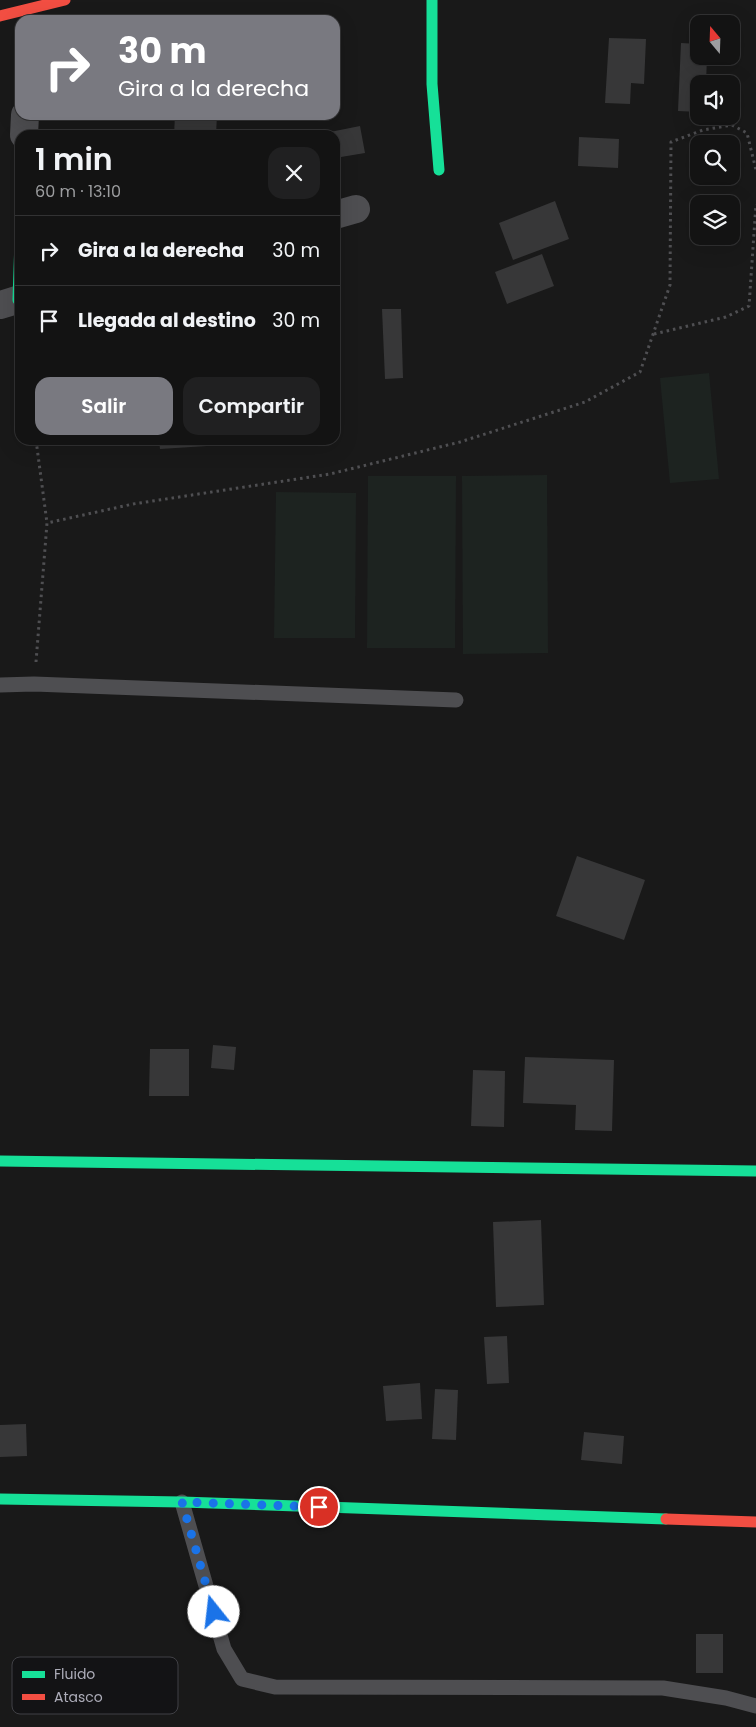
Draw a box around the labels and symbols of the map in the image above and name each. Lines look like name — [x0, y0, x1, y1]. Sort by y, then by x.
north arrow — [690, 15, 740, 65]
pin — [298, 1486, 340, 1528]
position arrow — [187, 1585, 239, 1637]
legend — [12, 1657, 178, 1714]
text: Fluido — [54, 1664, 95, 1684]
text: Atasco — [54, 1687, 103, 1707]

